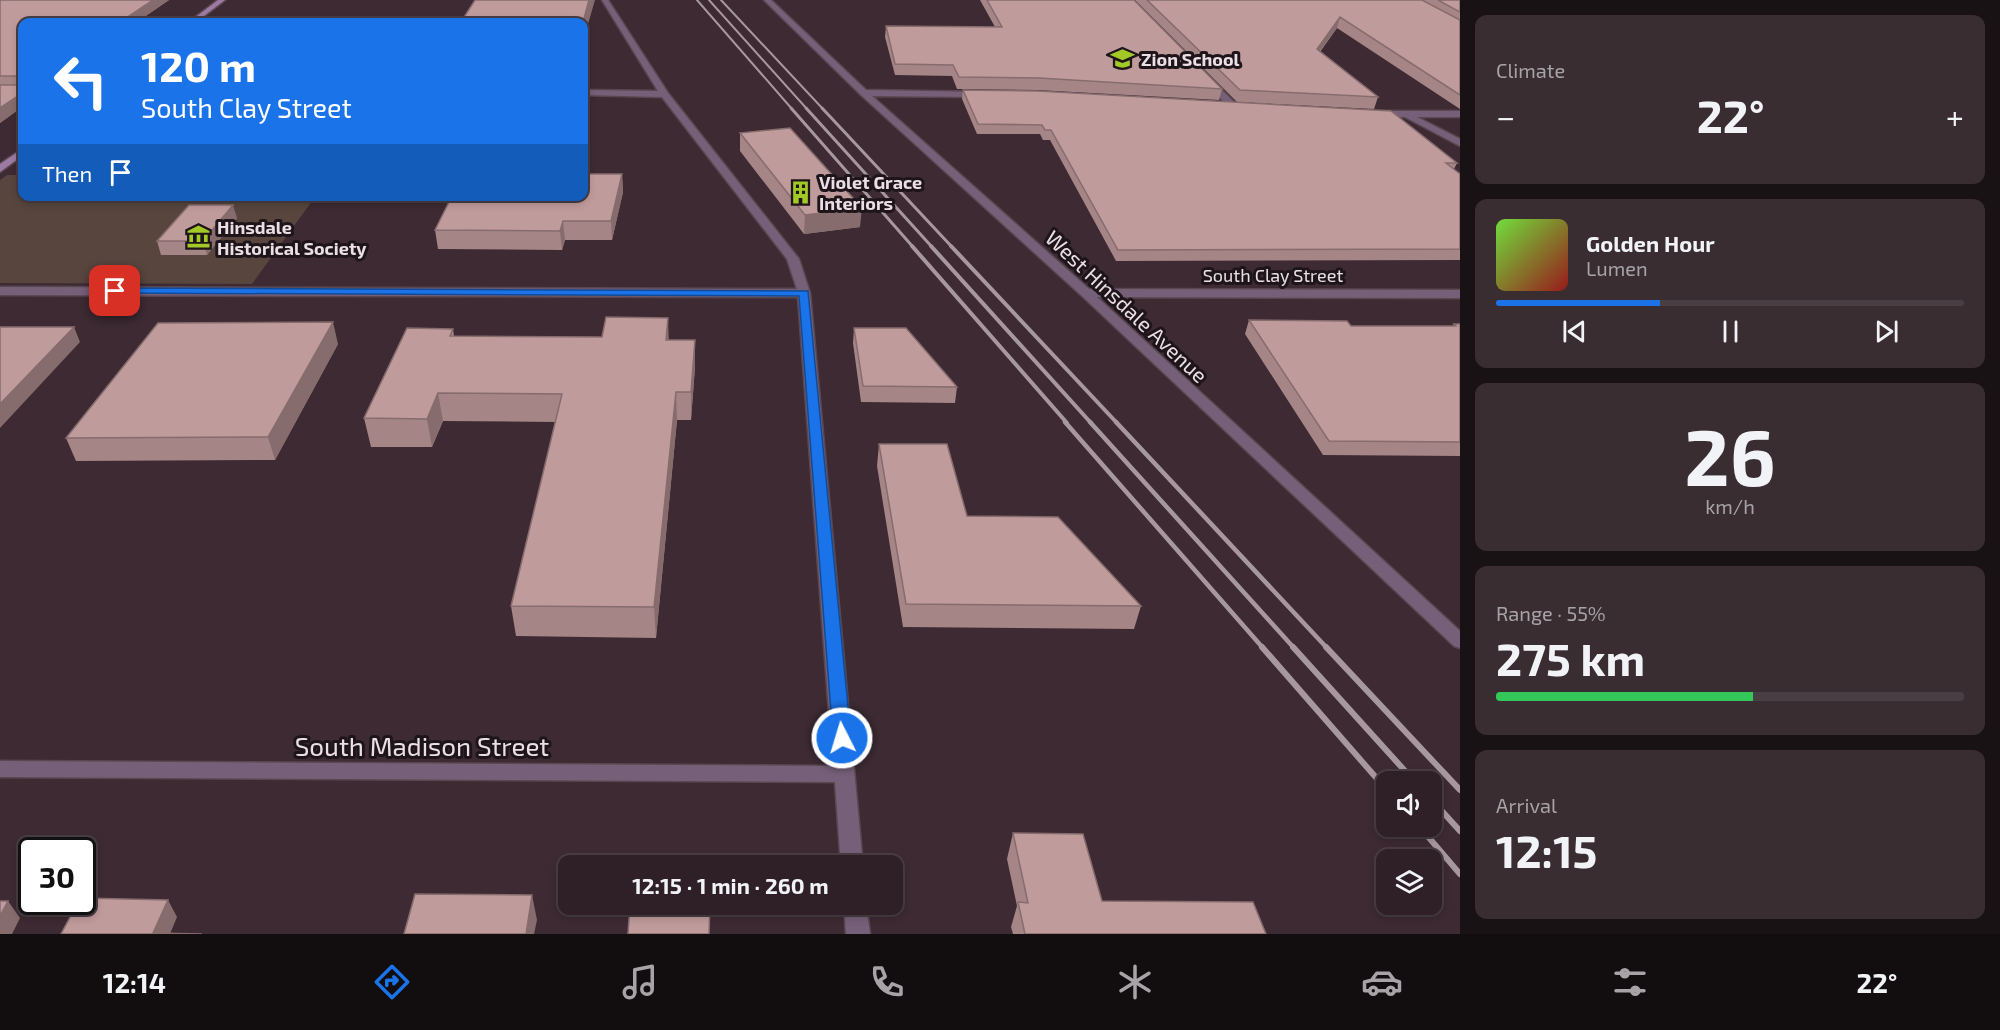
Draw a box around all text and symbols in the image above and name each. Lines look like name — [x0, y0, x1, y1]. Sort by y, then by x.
text: 120 m — [141, 40, 256, 90]
icon: left — [42, 42, 120, 120]
school or university icon: Zion School — [1110, 46, 1136, 72]
place label: Zion School — [1141, 48, 1240, 70]
text: Climate — [1496, 58, 1565, 82]
text: 22° — [1697, 88, 1764, 142]
text: South Clay Street — [141, 91, 352, 123]
text: − — [1496, 96, 1515, 136]
text: + — [1946, 96, 1964, 136]
icon: arrive — [104, 156, 137, 189]
text: Then — [42, 160, 92, 186]
place label: Violet Grace Interiors — [819, 171, 922, 214]
building icon: Violet Grace Interiors — [788, 179, 814, 205]
place label: Hinsdale Historical Society — [217, 216, 367, 259]
museum icon: Hinsdale Historical Society — [186, 224, 212, 250]
street label: West Hinsdale Avenue — [1041, 225, 1213, 387]
text: Golden Hour — [1586, 230, 1715, 256]
text: Lumen — [1586, 256, 1648, 280]
street label: South Clay Street — [1203, 264, 1343, 286]
pin — [89, 265, 140, 316]
icon: arrive — [98, 274, 131, 307]
icon: previous — [1558, 315, 1591, 348]
icon: pause — [1714, 315, 1747, 348]
icon: next — [1870, 315, 1903, 348]
text: 26 — [1684, 408, 1776, 502]
text: km/h — [1705, 494, 1755, 518]
text: Range · 55% — [1496, 601, 1606, 625]
text: 275 km — [1496, 631, 1645, 685]
position arrow — [810, 706, 874, 770]
street label: South Madison Street — [295, 730, 549, 761]
map controls — [1376, 771, 1442, 915]
button: sound — [1376, 771, 1442, 837]
text: Arrival — [1496, 793, 1557, 817]
text: 12:15 — [1496, 823, 1597, 877]
speed limit sign: 30 — [18, 837, 96, 915]
button: layers — [1376, 849, 1442, 915]
text: 12:15 · 1 min · 260 m — [632, 872, 829, 898]
icon: directions — [371, 961, 413, 1003]
icon: music — [619, 961, 661, 1003]
icon: phone — [866, 961, 908, 1003]
icon: climate — [1114, 961, 1156, 1003]
icon: car — [1361, 961, 1403, 1003]
icon: filters — [1609, 961, 1651, 1003]
text: 12:14 — [103, 966, 166, 998]
text: 22° — [1857, 966, 1897, 998]

